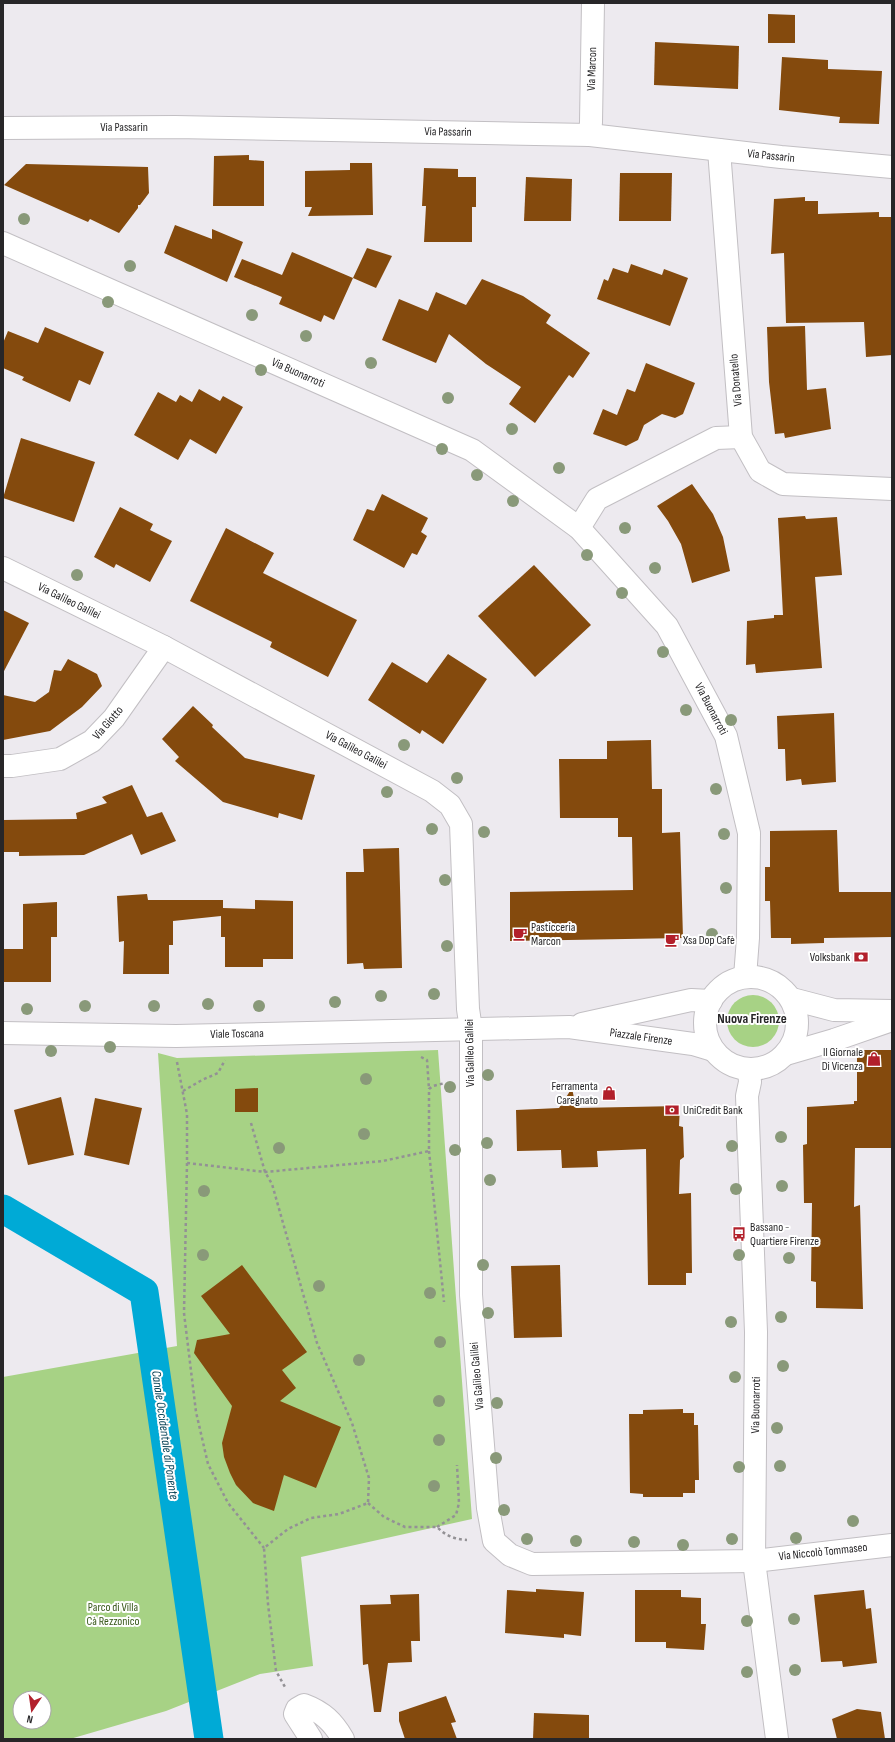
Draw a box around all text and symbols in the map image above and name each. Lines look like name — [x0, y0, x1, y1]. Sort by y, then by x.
street label: Via Marcon — [584, 47, 600, 91]
street label: Via Passarin — [100, 120, 148, 135]
street label: Via Passarin — [424, 124, 472, 140]
street label: Via Passarin — [747, 146, 795, 166]
street label: Via Donatello — [726, 353, 746, 407]
street label: Via Buonarroti — [269, 355, 327, 391]
street label: Via Galileo Galilei — [35, 579, 103, 623]
street label: Via Buonarroti — [691, 680, 731, 738]
street label: Via Giotto — [89, 703, 127, 743]
street label: Via Galileo Galilei — [322, 727, 390, 773]
place label: Pasticceria Marcon — [531, 920, 576, 949]
cafe icon: Pasticceria Marcon — [512, 926, 528, 942]
cafe icon: Xsa Dop Cafè — [664, 932, 680, 948]
place label: Xsa Dop Cafè — [682, 933, 735, 948]
bank icon: Volksbank — [853, 949, 869, 965]
place label: Volksbank — [810, 950, 850, 965]
district label: Nuova Firenze — [717, 1010, 787, 1027]
street label: Via Galileo Galilei — [462, 1019, 478, 1087]
street label: Piazzale Firenze — [609, 1025, 674, 1049]
street label: Viale Toscana — [210, 1026, 264, 1042]
place label: Il Giornale Di Vicenza — [822, 1045, 863, 1074]
shop icon: Il Giornale Di Vicenza — [866, 1051, 882, 1067]
place label: Ferramenta Caregnato — [552, 1079, 598, 1108]
shop icon: Ferramenta Caregnato — [601, 1085, 617, 1101]
bank icon: UniCredit Bank — [664, 1102, 680, 1118]
place label: UniCredit Bank — [683, 1103, 743, 1118]
place label: Bassano - Quartiere Firenze — [750, 1220, 819, 1249]
bus stop icon: Bassano - Quartiere Firenze — [731, 1226, 747, 1242]
street label: Via Galileo Galilei — [467, 1342, 487, 1410]
water label: Canale Occidentale di Ponente — [148, 1369, 182, 1501]
street label: Via Buonarroti — [748, 1376, 764, 1434]
street label: Via Niccolò Tommaseo — [778, 1540, 868, 1564]
park label: Parco di Villa Cà Rezzonico — [87, 1600, 139, 1629]
north arrow — [12, 1690, 52, 1730]
text: N — [25, 1712, 34, 1726]

